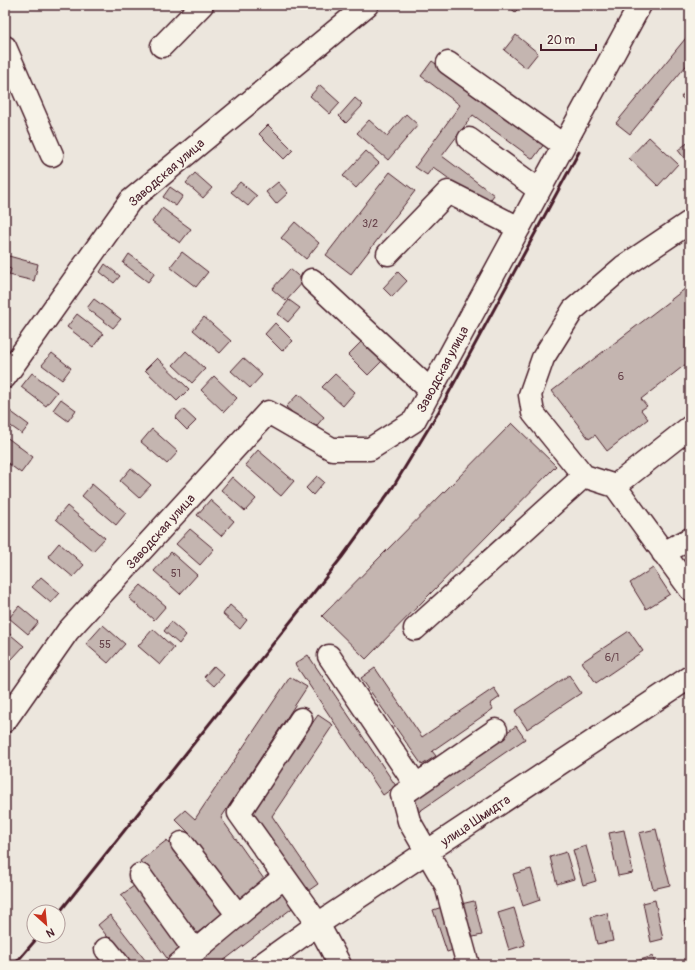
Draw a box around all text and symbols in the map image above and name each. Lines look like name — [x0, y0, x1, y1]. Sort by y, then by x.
scale bar — [541, 26, 596, 52]
text: 20 m — [547, 33, 576, 48]
street label: Заводская улица — [125, 135, 208, 210]
house number: 3/2 — [362, 217, 378, 230]
street label: Заводская улица — [413, 323, 472, 415]
house number: 6 — [618, 370, 624, 383]
street label: Заводская улица — [123, 491, 199, 573]
house number: 51 — [171, 567, 181, 580]
house number: 55 — [99, 638, 111, 651]
house number: 6/1 — [605, 651, 619, 664]
street label: улица Шмидта — [437, 792, 513, 851]
north arrow — [26, 904, 66, 944]
text: N — [44, 925, 57, 940]

